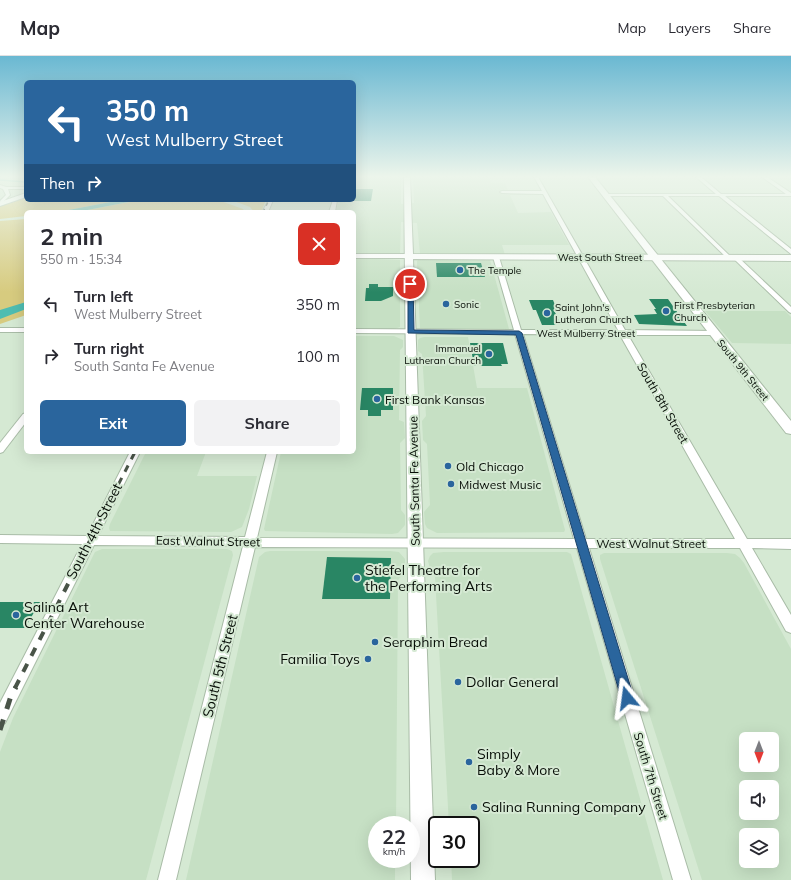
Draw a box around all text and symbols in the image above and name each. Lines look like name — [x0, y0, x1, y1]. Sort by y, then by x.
text: Map — [20, 16, 60, 40]
text: Map — [617, 19, 646, 37]
text: Layers — [668, 19, 711, 37]
text: Share — [733, 19, 771, 37]
text: 350 m — [106, 93, 189, 128]
icon: left — [40, 96, 92, 148]
text: West Mulberry Street — [106, 128, 283, 151]
icon: right — [83, 172, 105, 194]
text: Then — [40, 174, 75, 193]
text: 2 min — [40, 221, 103, 251]
button: close — [298, 223, 340, 265]
text: 550 m · 15:34 — [40, 251, 122, 267]
street label: West South Street — [558, 251, 643, 264]
place label: The Temple — [468, 264, 521, 277]
marker: The Temple — [455, 265, 465, 275]
pin — [393, 267, 427, 301]
icon: arrive — [399, 273, 421, 295]
text: Turn left — [74, 287, 133, 306]
icon: left — [40, 293, 62, 315]
text: 350 m — [296, 295, 340, 314]
place label: Sonic — [454, 298, 479, 311]
marker: Sonic — [441, 299, 451, 309]
place label: First Presbyterian Church — [674, 299, 755, 324]
place label: Saint John's Lutheran Church — [555, 301, 632, 326]
text: West Mulberry Street — [74, 306, 202, 322]
marker: First Presbyterian Church — [661, 306, 671, 316]
marker: Saint John's Lutheran Church — [542, 308, 552, 318]
street label: West Mulberry Street — [537, 327, 636, 340]
street label: South 9th Street — [714, 337, 772, 404]
text: Turn right — [74, 339, 144, 358]
place label: Immanuel Lutheran Church — [404, 342, 481, 367]
icon: right — [40, 345, 62, 367]
text: 100 m — [296, 347, 340, 366]
marker: Immanuel Lutheran Church — [484, 349, 494, 359]
text: South Santa Fe Avenue — [74, 358, 215, 374]
street label: South 8th Street — [634, 360, 692, 446]
place label: First Bank Kansas — [385, 392, 485, 407]
marker: First Bank Kansas — [372, 394, 382, 404]
button: Exit — [40, 400, 186, 446]
button: Share — [194, 400, 340, 446]
street label: South Santa Fe Avenue — [405, 416, 423, 546]
place label: Old Chicago — [456, 459, 524, 474]
marker: Old Chicago — [443, 461, 453, 471]
place label: Midwest Music — [459, 477, 541, 492]
marker: Midwest Music — [446, 479, 456, 489]
street label: South 4th Street — [62, 480, 126, 582]
street label: East Walnut Street — [156, 533, 260, 549]
street label: West Walnut Street — [596, 536, 706, 551]
place label: Stiefel Theatre for the Performing Arts — [365, 561, 492, 595]
marker: Stiefel Theatre for the Performing Arts — [352, 573, 362, 583]
place label: Salina Art Center Warehouse — [24, 598, 145, 632]
marker: Salina Art Center Warehouse — [11, 610, 21, 620]
street label: South 5th Street — [199, 613, 242, 719]
place label: Seraphim Bread — [383, 633, 488, 651]
marker: Seraphim Bread — [370, 637, 380, 647]
place label: Familia Toys — [280, 650, 360, 668]
marker: Familia Toys — [363, 654, 373, 664]
place label: Dollar General — [466, 673, 559, 691]
marker: Dollar General — [453, 677, 463, 687]
position arrow — [606, 677, 648, 719]
street label: South 7th Street — [631, 731, 671, 821]
north arrow — [739, 732, 779, 772]
map controls — [739, 732, 779, 868]
place label: Simply Baby & More — [477, 745, 560, 779]
marker: Simply Baby & More — [464, 757, 474, 767]
button: sound — [739, 780, 779, 820]
place label: Salina Running Company — [482, 798, 646, 816]
marker: Salina Running Company — [469, 802, 479, 812]
speed limit sign: 30 — [428, 816, 480, 868]
text: 22 — [382, 824, 406, 849]
button: layers — [739, 828, 779, 868]
text: km/h — [383, 845, 405, 858]

